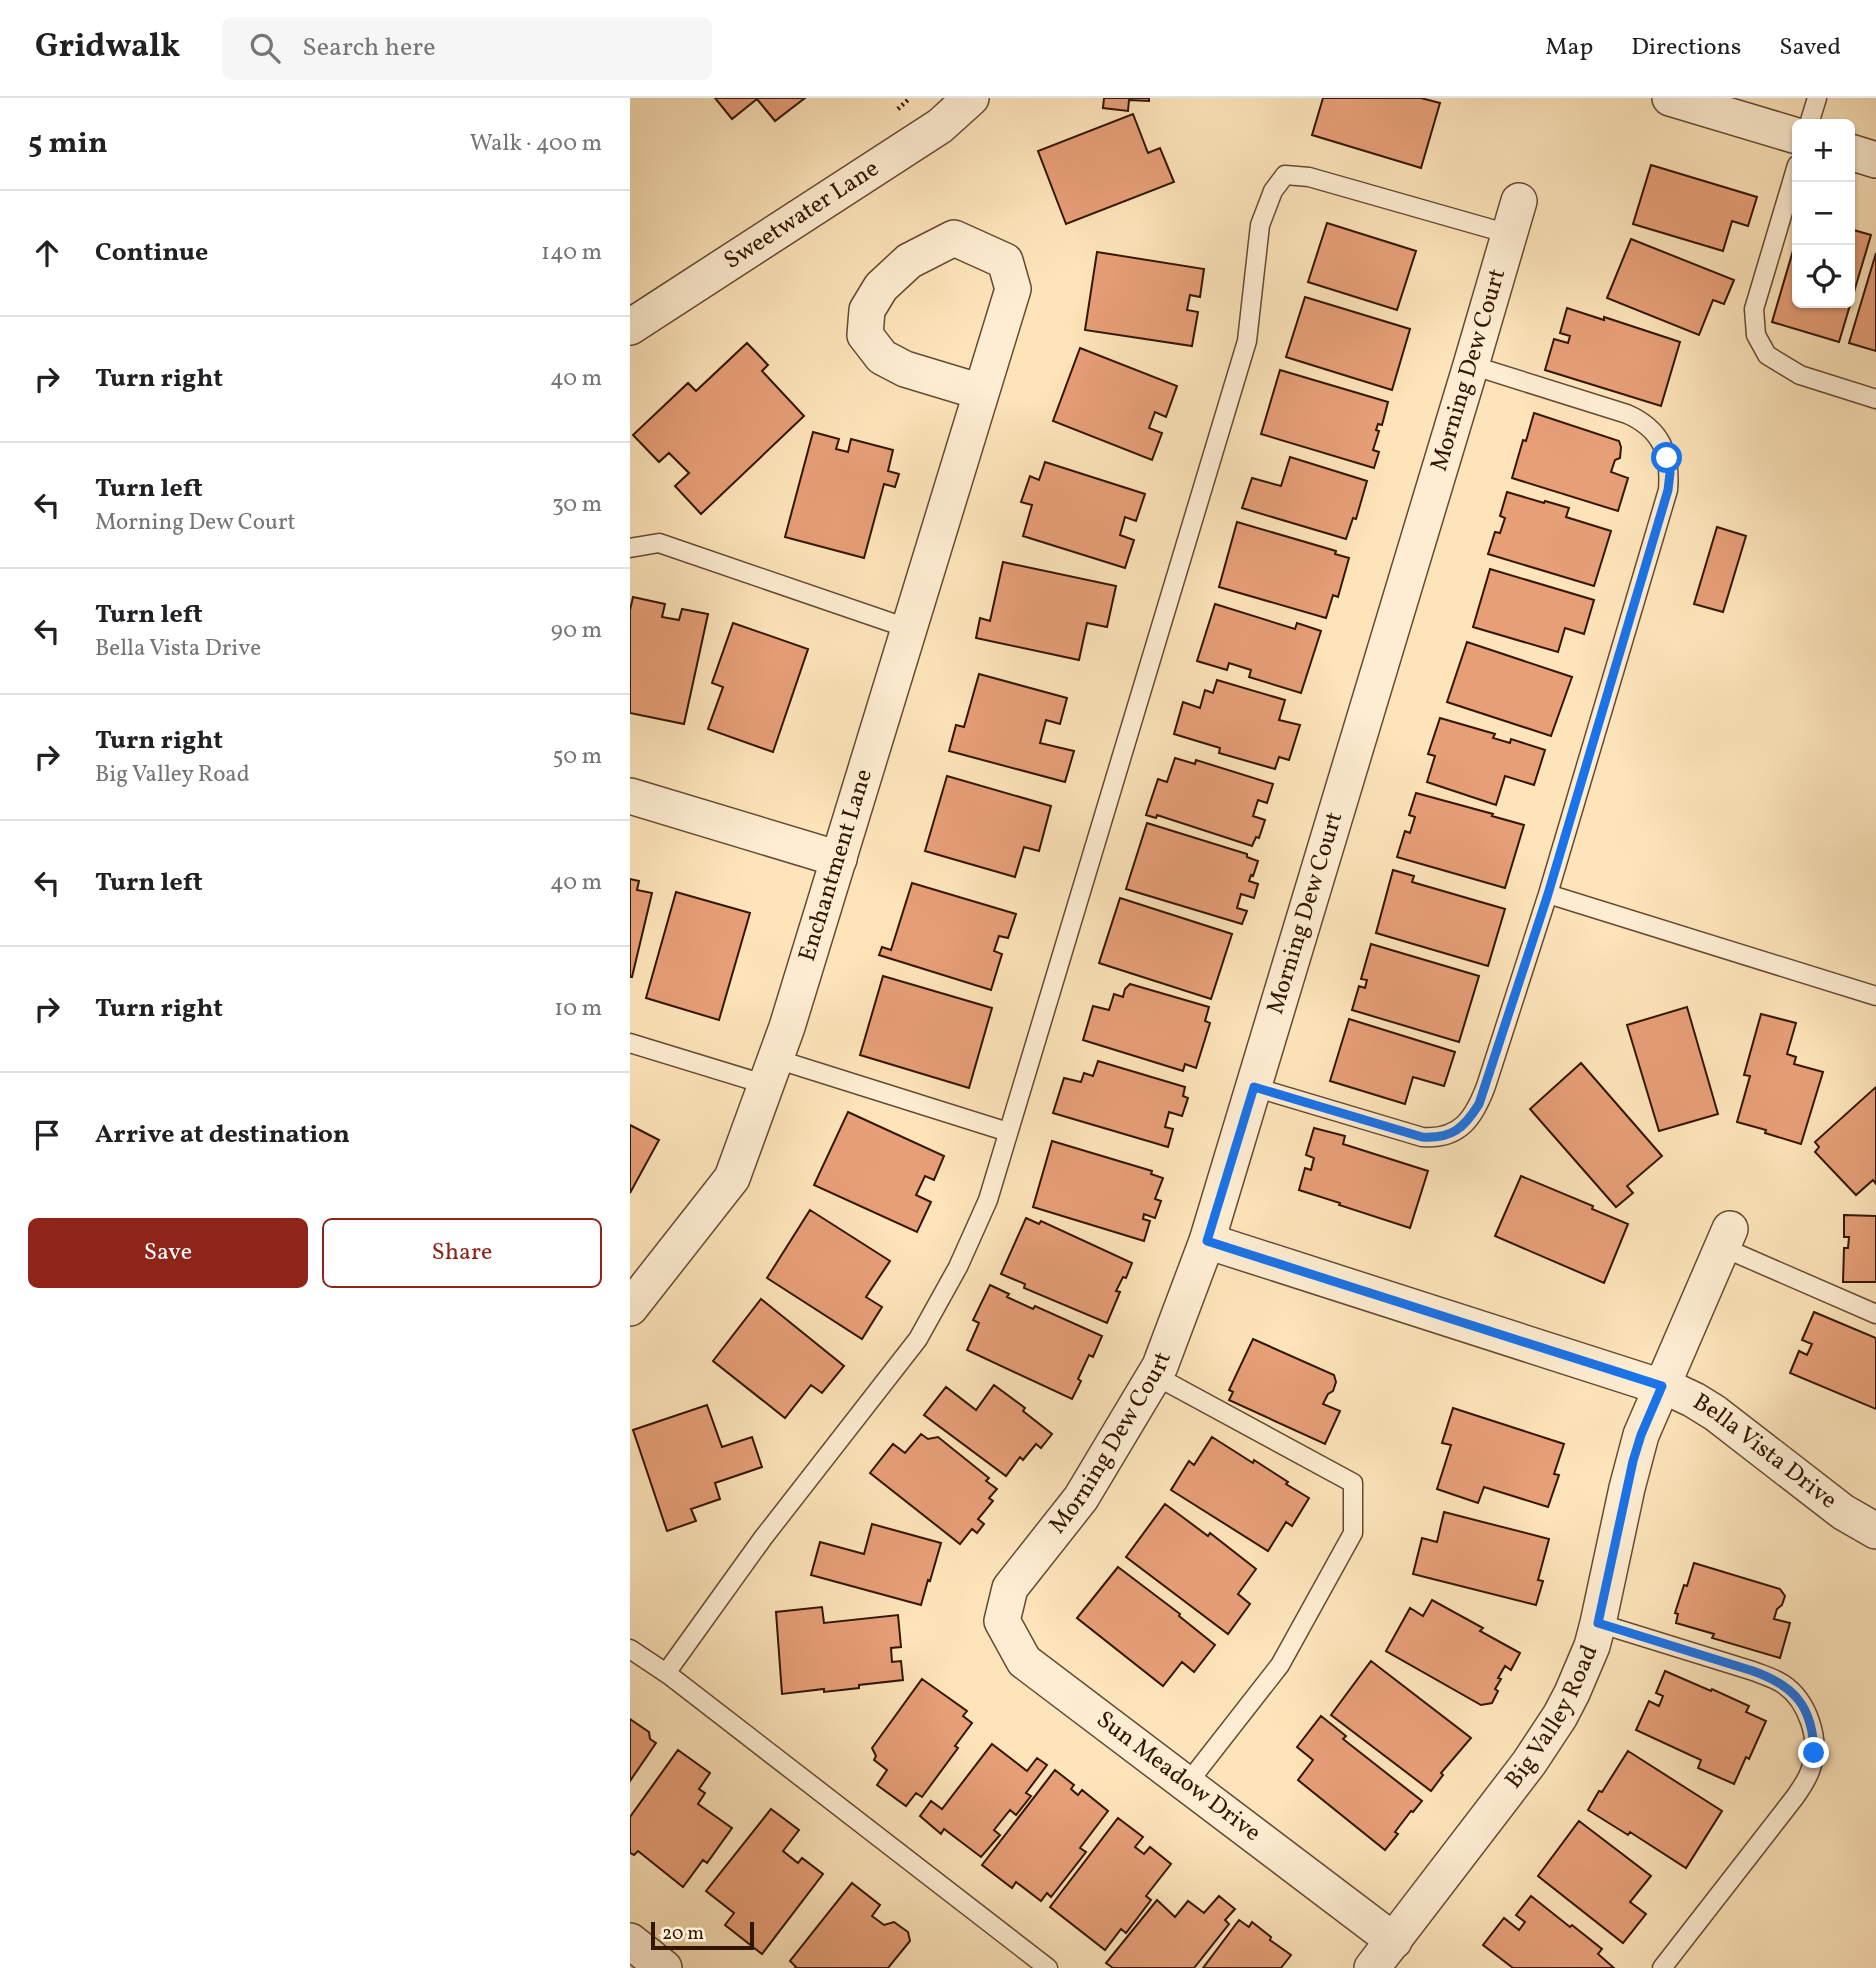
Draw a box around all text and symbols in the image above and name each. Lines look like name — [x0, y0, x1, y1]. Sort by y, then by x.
search box — [222, 17, 712, 80]
text: Gridwalk — [35, 25, 180, 71]
icon: search — [246, 29, 284, 67]
text: Search here — [302, 30, 436, 66]
text: Map — [1545, 31, 1593, 65]
text: Directions — [1631, 31, 1741, 65]
text: Saved — [1779, 31, 1841, 65]
map controls — [1792, 119, 1855, 308]
button: + — [1792, 119, 1855, 182]
text: 5 min — [28, 123, 108, 165]
text: Walk · 400 m — [470, 128, 602, 160]
street label: Sweetwater Lane — [718, 153, 886, 278]
button: − — [1792, 182, 1855, 245]
icon: ahead — [28, 234, 66, 272]
text: Continue — [95, 235, 208, 271]
text: 140 m — [541, 237, 602, 269]
button: locate — [1792, 245, 1855, 308]
street label: Morning Dew Court — [1423, 265, 1515, 476]
icon: right — [28, 360, 66, 398]
text: Turn right — [95, 361, 223, 397]
text: 40 m — [550, 363, 602, 395]
route start — [1651, 442, 1682, 473]
text: Turn left — [95, 471, 203, 507]
icon: left — [28, 486, 66, 524]
text: 30 m — [552, 489, 602, 521]
text: Morning Dew Court — [95, 507, 296, 539]
text: Turn left — [95, 597, 203, 633]
icon: left — [28, 612, 66, 650]
text: 90 m — [551, 615, 602, 647]
text: Bella Vista Drive — [95, 633, 261, 665]
text: Turn right — [95, 723, 223, 759]
icon: right — [28, 738, 66, 776]
text: 50 m — [553, 741, 602, 773]
text: Big Valley Road — [95, 759, 250, 791]
street label: Enchantment Lane — [791, 765, 882, 966]
street label: Morning Dew Court — [1259, 808, 1352, 1018]
icon: left — [28, 864, 66, 902]
text: Turn left — [95, 865, 203, 901]
text: 40 m — [550, 867, 602, 899]
icon: right — [28, 990, 66, 1028]
text: Turn right — [95, 991, 223, 1027]
text: 10 m — [554, 993, 602, 1025]
icon: arrive — [28, 1116, 66, 1154]
text: Arrive at destination — [95, 1117, 350, 1153]
button: Save — [28, 1218, 308, 1288]
button: Share — [322, 1218, 602, 1288]
street label: Morning Dew Court — [1042, 1347, 1181, 1542]
street label: Bella Vista Drive — [1686, 1386, 1844, 1518]
street label: Big Valley Road — [1498, 1640, 1607, 1796]
street label: Sun Meadow Drive — [1089, 1704, 1267, 1850]
route end — [1798, 1737, 1829, 1768]
scale bar — [651, 1919, 754, 1951]
text: 20 m — [662, 1921, 704, 1947]

